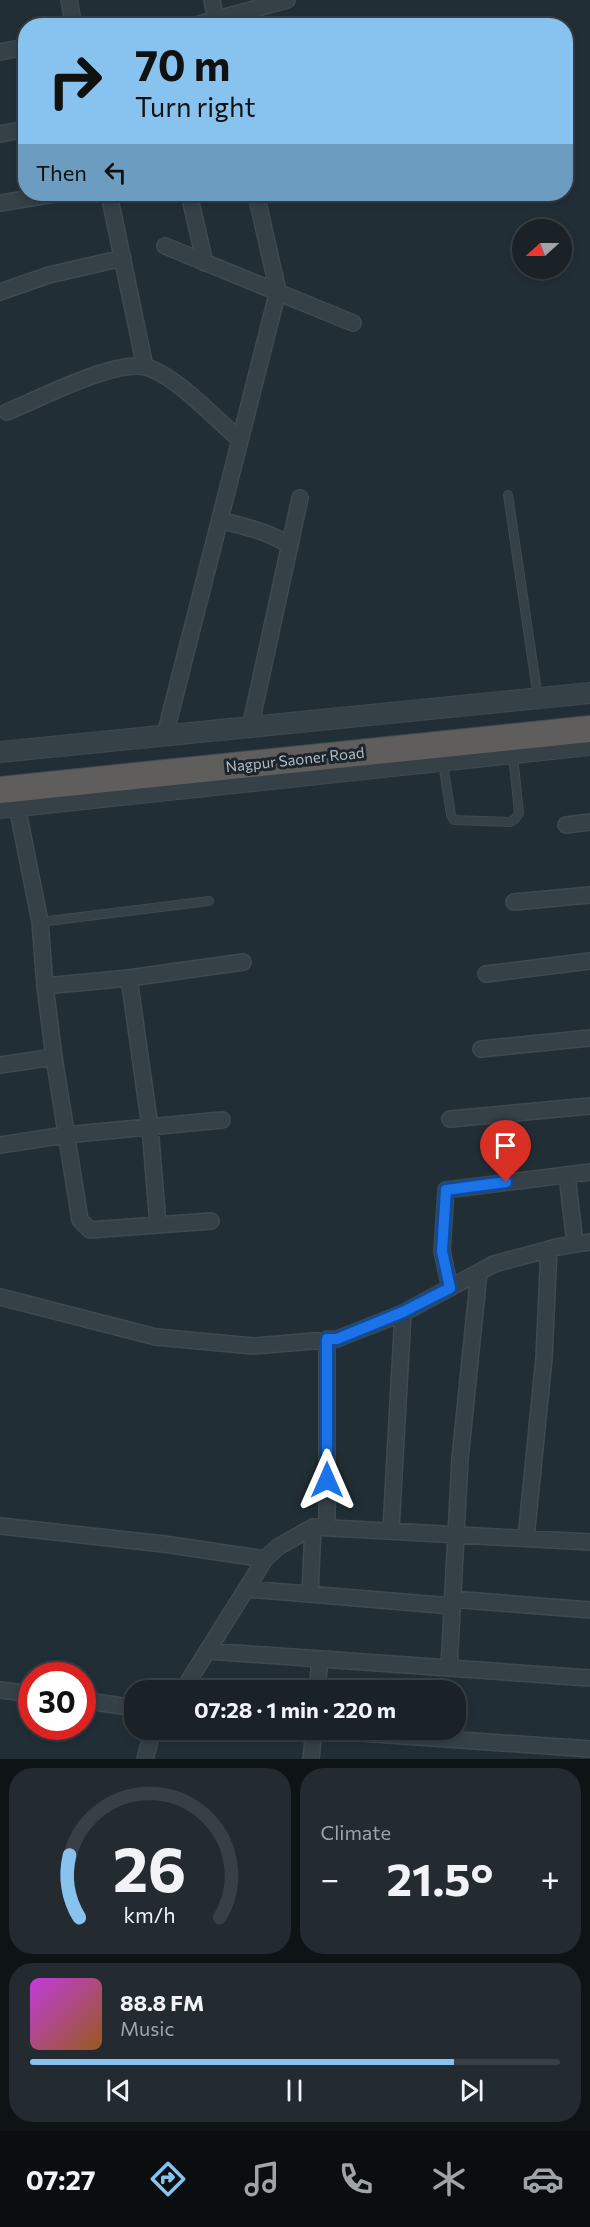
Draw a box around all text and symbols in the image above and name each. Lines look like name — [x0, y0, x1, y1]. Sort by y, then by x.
text: 70 m — [135, 38, 230, 90]
icon: right — [36, 42, 114, 120]
text: Turn right — [135, 90, 255, 123]
icon: left — [99, 156, 132, 189]
text: Then — [36, 159, 87, 186]
north arrow — [512, 219, 572, 279]
map controls — [512, 219, 572, 279]
street label: Nagpur Saoner Road — [225, 743, 365, 775]
pin — [480, 1120, 531, 1182]
icon: arrive — [489, 1129, 522, 1162]
position arrow — [295, 1448, 359, 1512]
speed limit sign: 30 — [18, 1662, 96, 1740]
text: 07:28 · 1 min · 220 m — [194, 1696, 396, 1723]
text: Climate — [321, 1820, 391, 1844]
text: 26 — [113, 1829, 187, 1905]
text: 21.5° — [386, 1850, 493, 1905]
text: − — [321, 1857, 339, 1898]
text: + — [541, 1857, 560, 1898]
text: km/h — [124, 1901, 176, 1927]
text: 88.8 FM — [120, 1989, 204, 2016]
text: Music — [120, 2016, 174, 2040]
icon: previous — [102, 2074, 135, 2107]
icon: pause — [278, 2074, 311, 2107]
icon: next — [455, 2074, 488, 2107]
icon: directions — [147, 2158, 189, 2200]
icon: music — [241, 2158, 283, 2200]
icon: phone — [335, 2158, 377, 2200]
icon: climate — [428, 2158, 470, 2200]
icon: car — [522, 2158, 564, 2200]
text: 07:27 — [26, 2163, 96, 2196]

